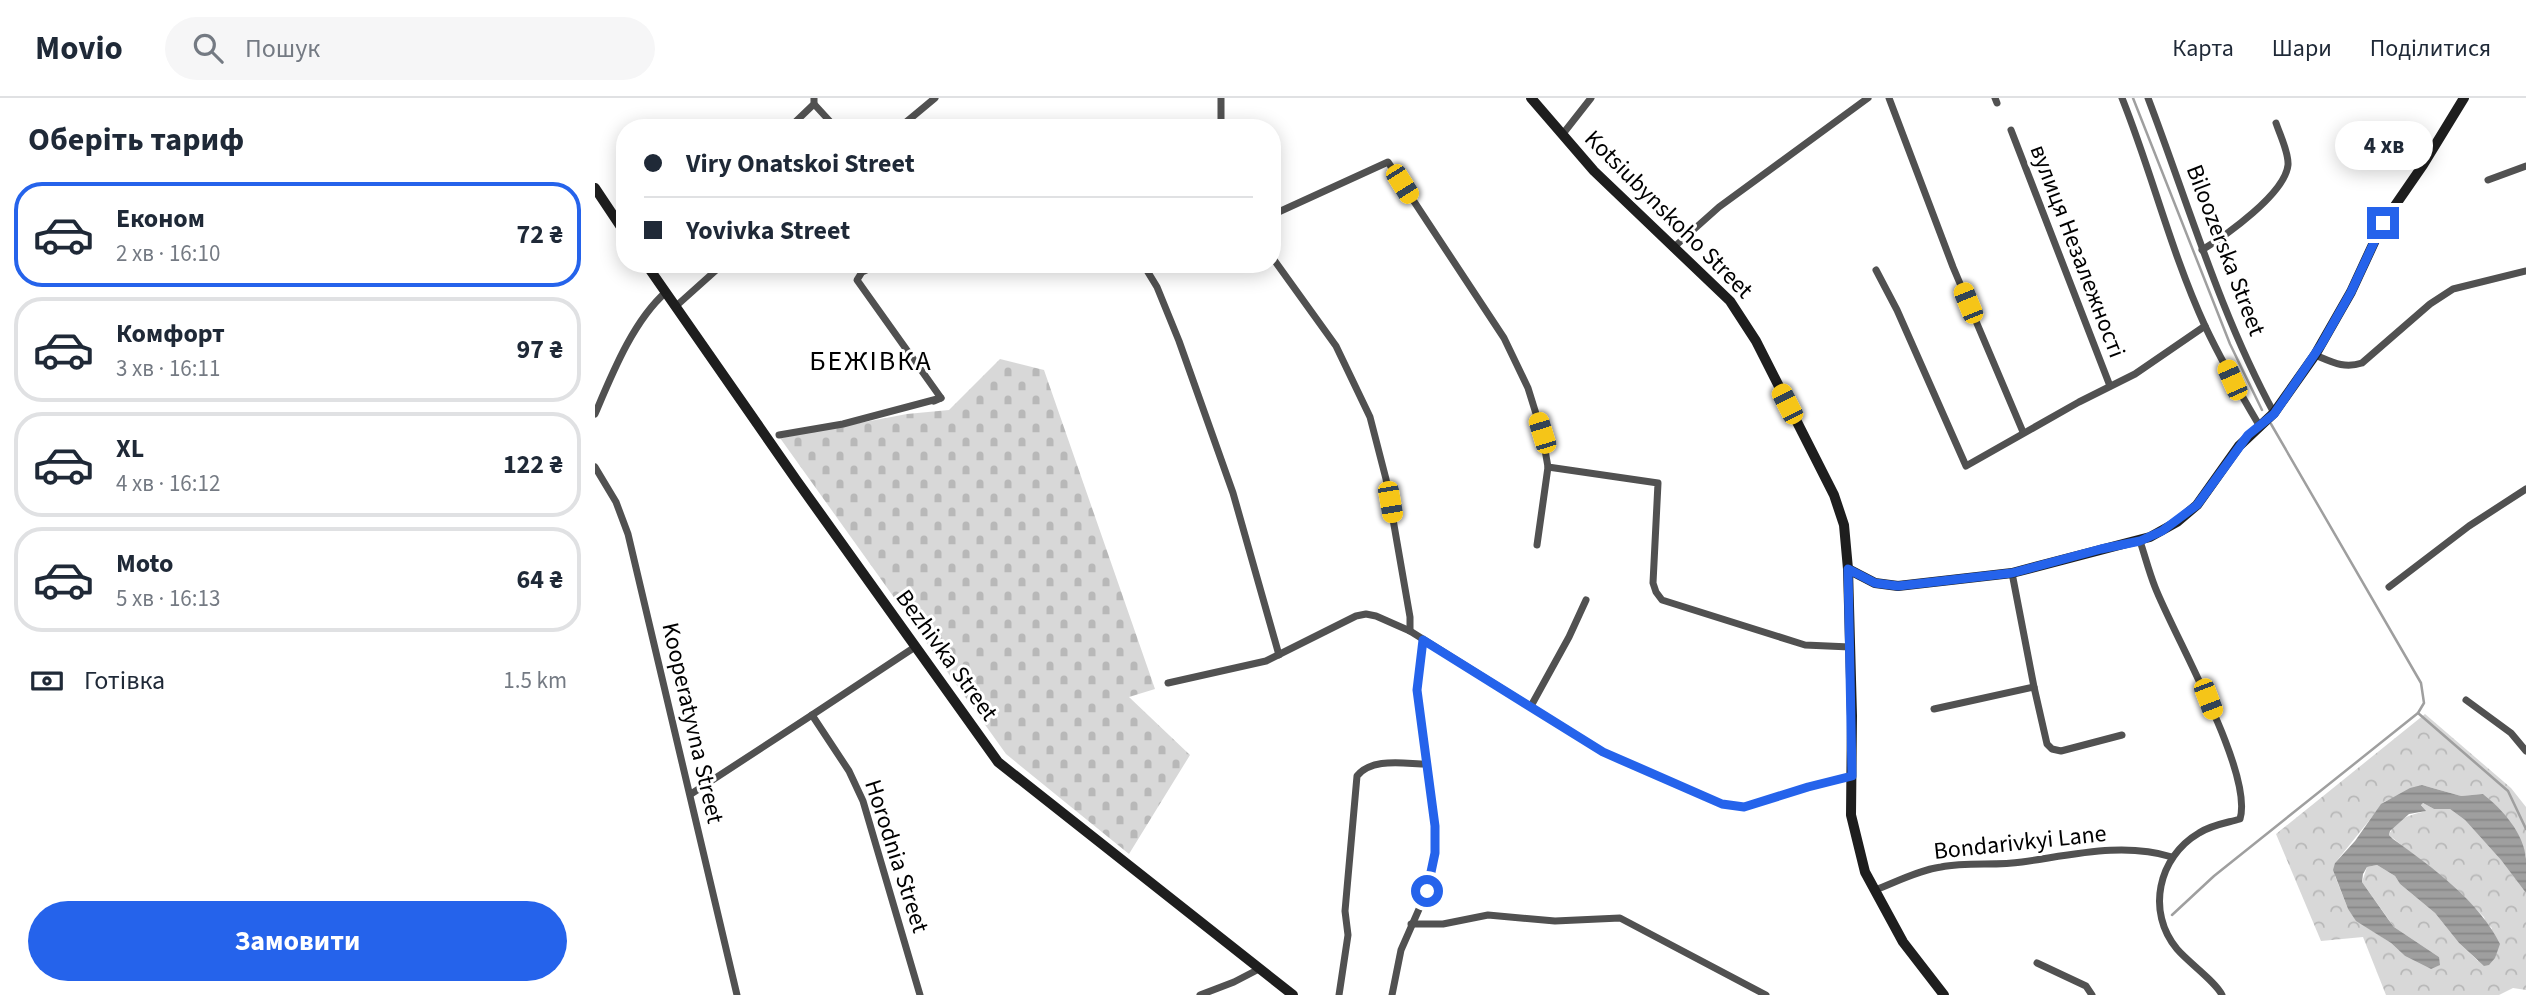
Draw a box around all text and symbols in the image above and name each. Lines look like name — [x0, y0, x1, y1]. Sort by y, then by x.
search box — [165, 17, 655, 80]
text: Movio — [35, 25, 123, 72]
icon: search — [189, 29, 227, 67]
text: Пошук — [245, 30, 320, 67]
text: Карта — [2172, 31, 2234, 66]
text: Шари — [2272, 31, 2332, 66]
text: Поділитися — [2370, 31, 2491, 66]
text: Оберіть тариф — [28, 117, 244, 163]
street label: Kotsiubynskoho Street — [1576, 122, 1761, 307]
callout: 4 хв — [2334, 122, 2432, 170]
text: 4 хв — [2364, 129, 2404, 162]
street label: вулиця Незалежності — [2021, 140, 2134, 363]
text: Viry Onatskoi Street — [686, 145, 915, 182]
street label: Biloozerska Street — [2177, 159, 2274, 341]
car — [1382, 161, 1423, 207]
text: Економ — [116, 200, 205, 237]
icon: car — [32, 203, 95, 266]
route end — [2367, 207, 2399, 239]
text: Yovivka Street — [686, 212, 850, 249]
text: 72 ₴ — [517, 216, 563, 253]
text: 2 хв · 16:10 — [116, 237, 220, 270]
car — [1951, 280, 1986, 326]
text: Комфорт — [116, 315, 225, 352]
icon: car — [32, 318, 95, 381]
text: 97 ₴ — [517, 331, 563, 368]
district label: БЕЖІВКА — [809, 341, 933, 381]
text: 3 хв · 16:11 — [116, 352, 220, 385]
car — [2214, 357, 2251, 403]
car — [1769, 381, 1806, 427]
car — [1526, 410, 1559, 456]
text: XL — [116, 430, 144, 467]
icon: car — [32, 433, 95, 496]
text: 122 ₴ — [503, 446, 563, 483]
text: 4 хв · 16:12 — [116, 467, 220, 500]
car — [1377, 479, 1404, 525]
text: Moto — [116, 545, 173, 582]
icon: car — [32, 548, 95, 611]
text: 64 ₴ — [517, 561, 563, 598]
text: 5 хв · 16:13 — [116, 582, 220, 615]
street label: Bezhivka Street — [887, 582, 1006, 728]
street label: Kooperatyvna Street — [652, 619, 733, 827]
icon: cash — [28, 662, 66, 700]
text: Готівка — [84, 662, 165, 699]
text: 1.5 km — [503, 664, 567, 697]
car — [2191, 676, 2226, 722]
street label: Horodnia Street — [855, 775, 938, 937]
street label: Bondarivkyi Lane — [1932, 816, 2108, 869]
route start — [1411, 875, 1443, 907]
button: Замовити — [28, 901, 567, 981]

